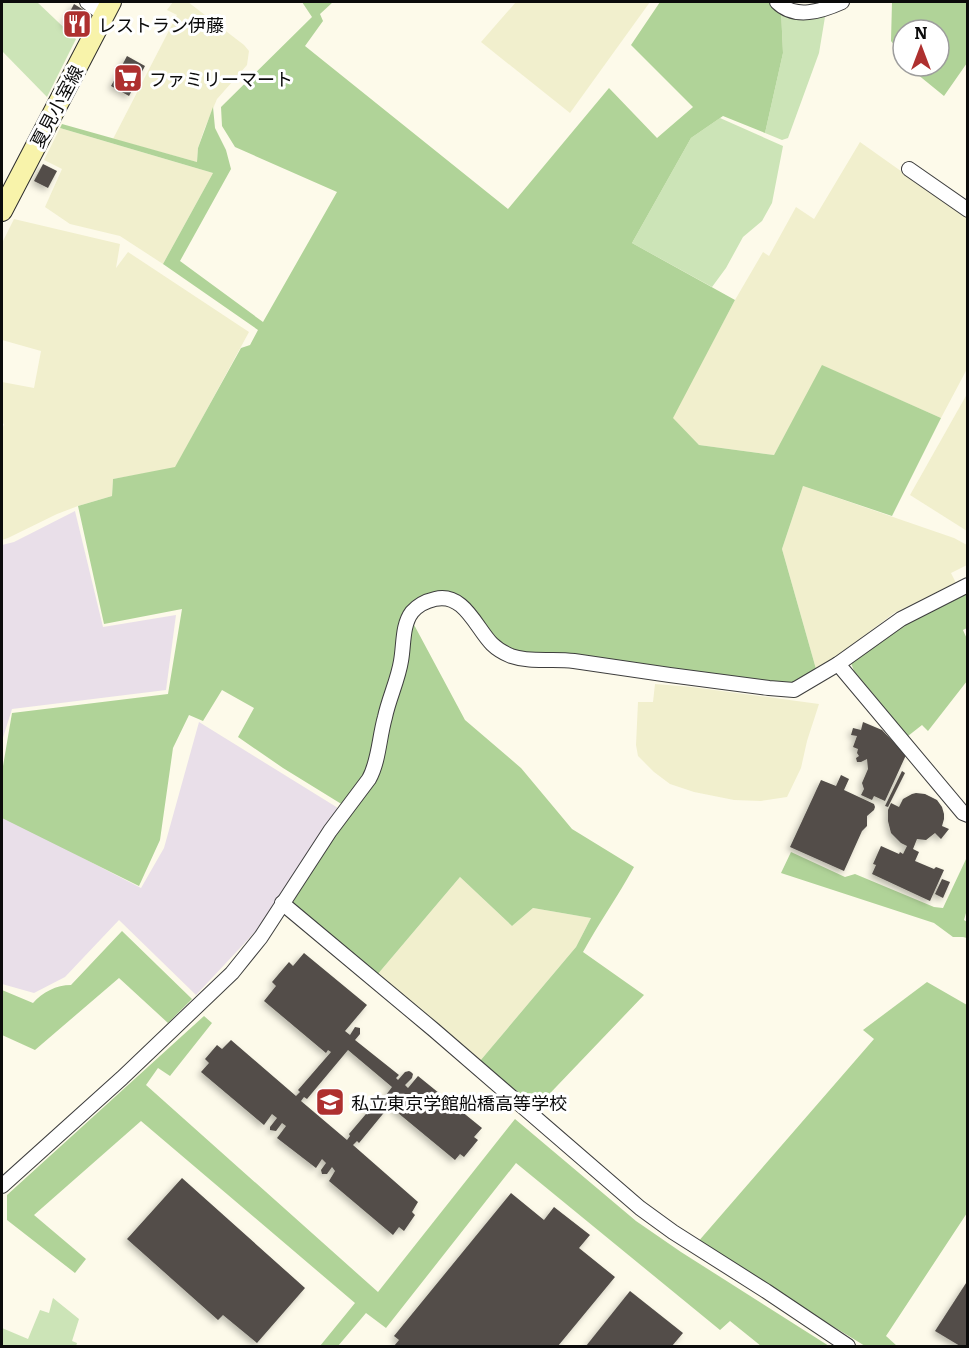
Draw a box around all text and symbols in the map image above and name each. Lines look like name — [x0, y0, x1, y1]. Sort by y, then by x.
restaurant icon: レストラン伊藤 — [61, 8, 93, 40]
place label: レストラン伊藤 — [98, 11, 224, 38]
north arrow — [891, 18, 951, 78]
text: N — [914, 20, 928, 44]
street label: 夏見小室線 — [23, 60, 89, 152]
supermarket icon: ファミリーマート — [112, 62, 144, 94]
place label: ファミリーマート — [149, 65, 293, 92]
school or university icon: 私立東京学館船橋高等学校 — [314, 1086, 346, 1118]
place label: 私立東京学館船橋高等学校 — [351, 1089, 567, 1116]

